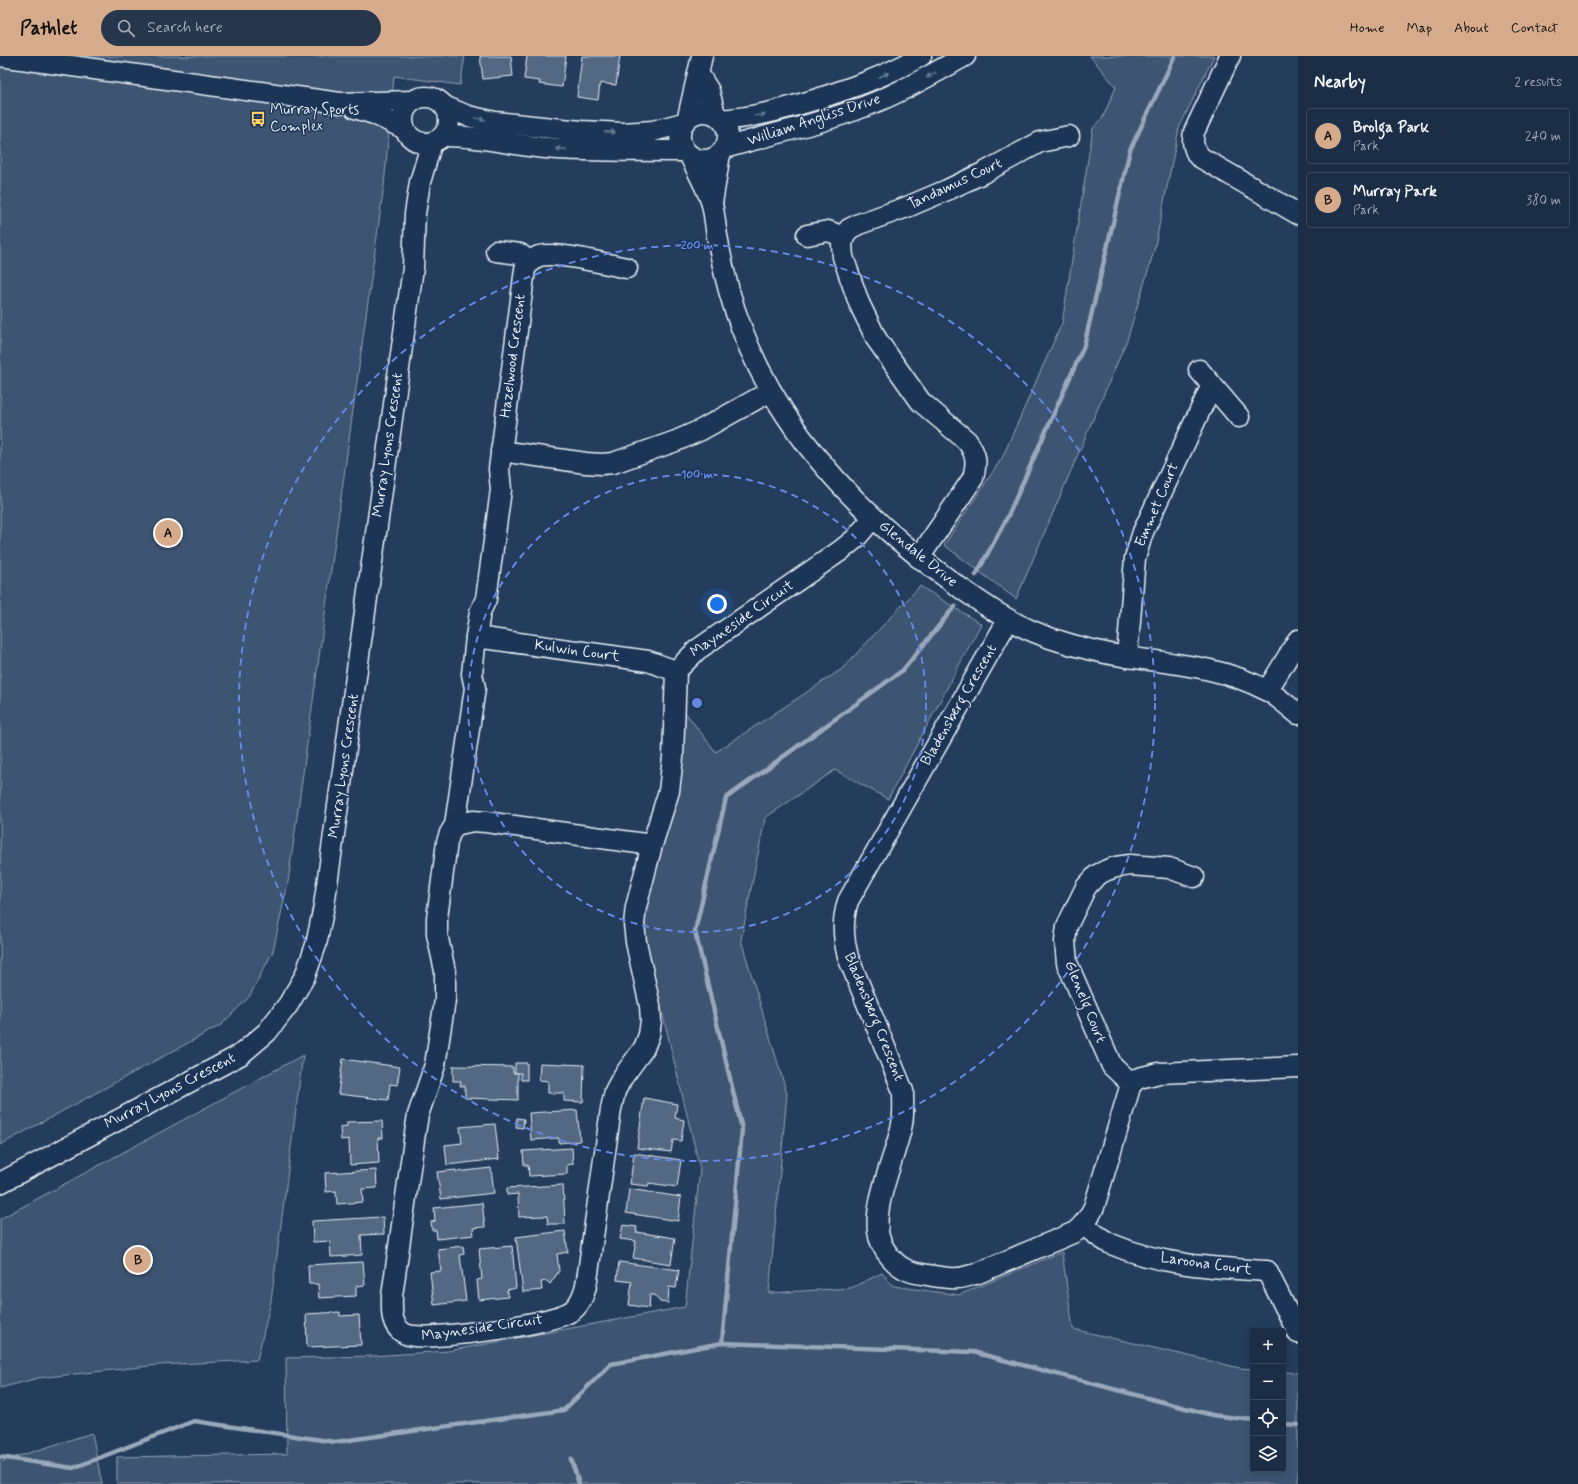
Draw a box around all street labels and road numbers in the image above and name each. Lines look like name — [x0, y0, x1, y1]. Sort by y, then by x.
street label: William Angliss Drive — [745, 89, 884, 152]
street label: Tandamus Court — [904, 153, 1006, 215]
street label: Hazelwood Crescent — [495, 293, 531, 419]
street label: Murray Lyons Crescent — [368, 371, 408, 519]
street label: Emmet Court — [1130, 460, 1184, 550]
street label: Glendale Drive — [874, 516, 962, 592]
street label: Mayneside Circuit — [686, 576, 798, 662]
street label: Kulwin Court — [533, 635, 621, 667]
street label: Bladensberg Crescent — [916, 640, 1003, 770]
street label: Murray Lyons Crescent — [324, 692, 364, 840]
street label: Bladensberg Crescent — [838, 950, 909, 1085]
street label: Glenelg Court — [1058, 958, 1111, 1047]
street label: Murray Lyons Crescent — [101, 1048, 239, 1134]
street label: Laroona Court — [1159, 1248, 1253, 1280]
street label: Mayneside Circuit — [420, 1310, 544, 1346]

